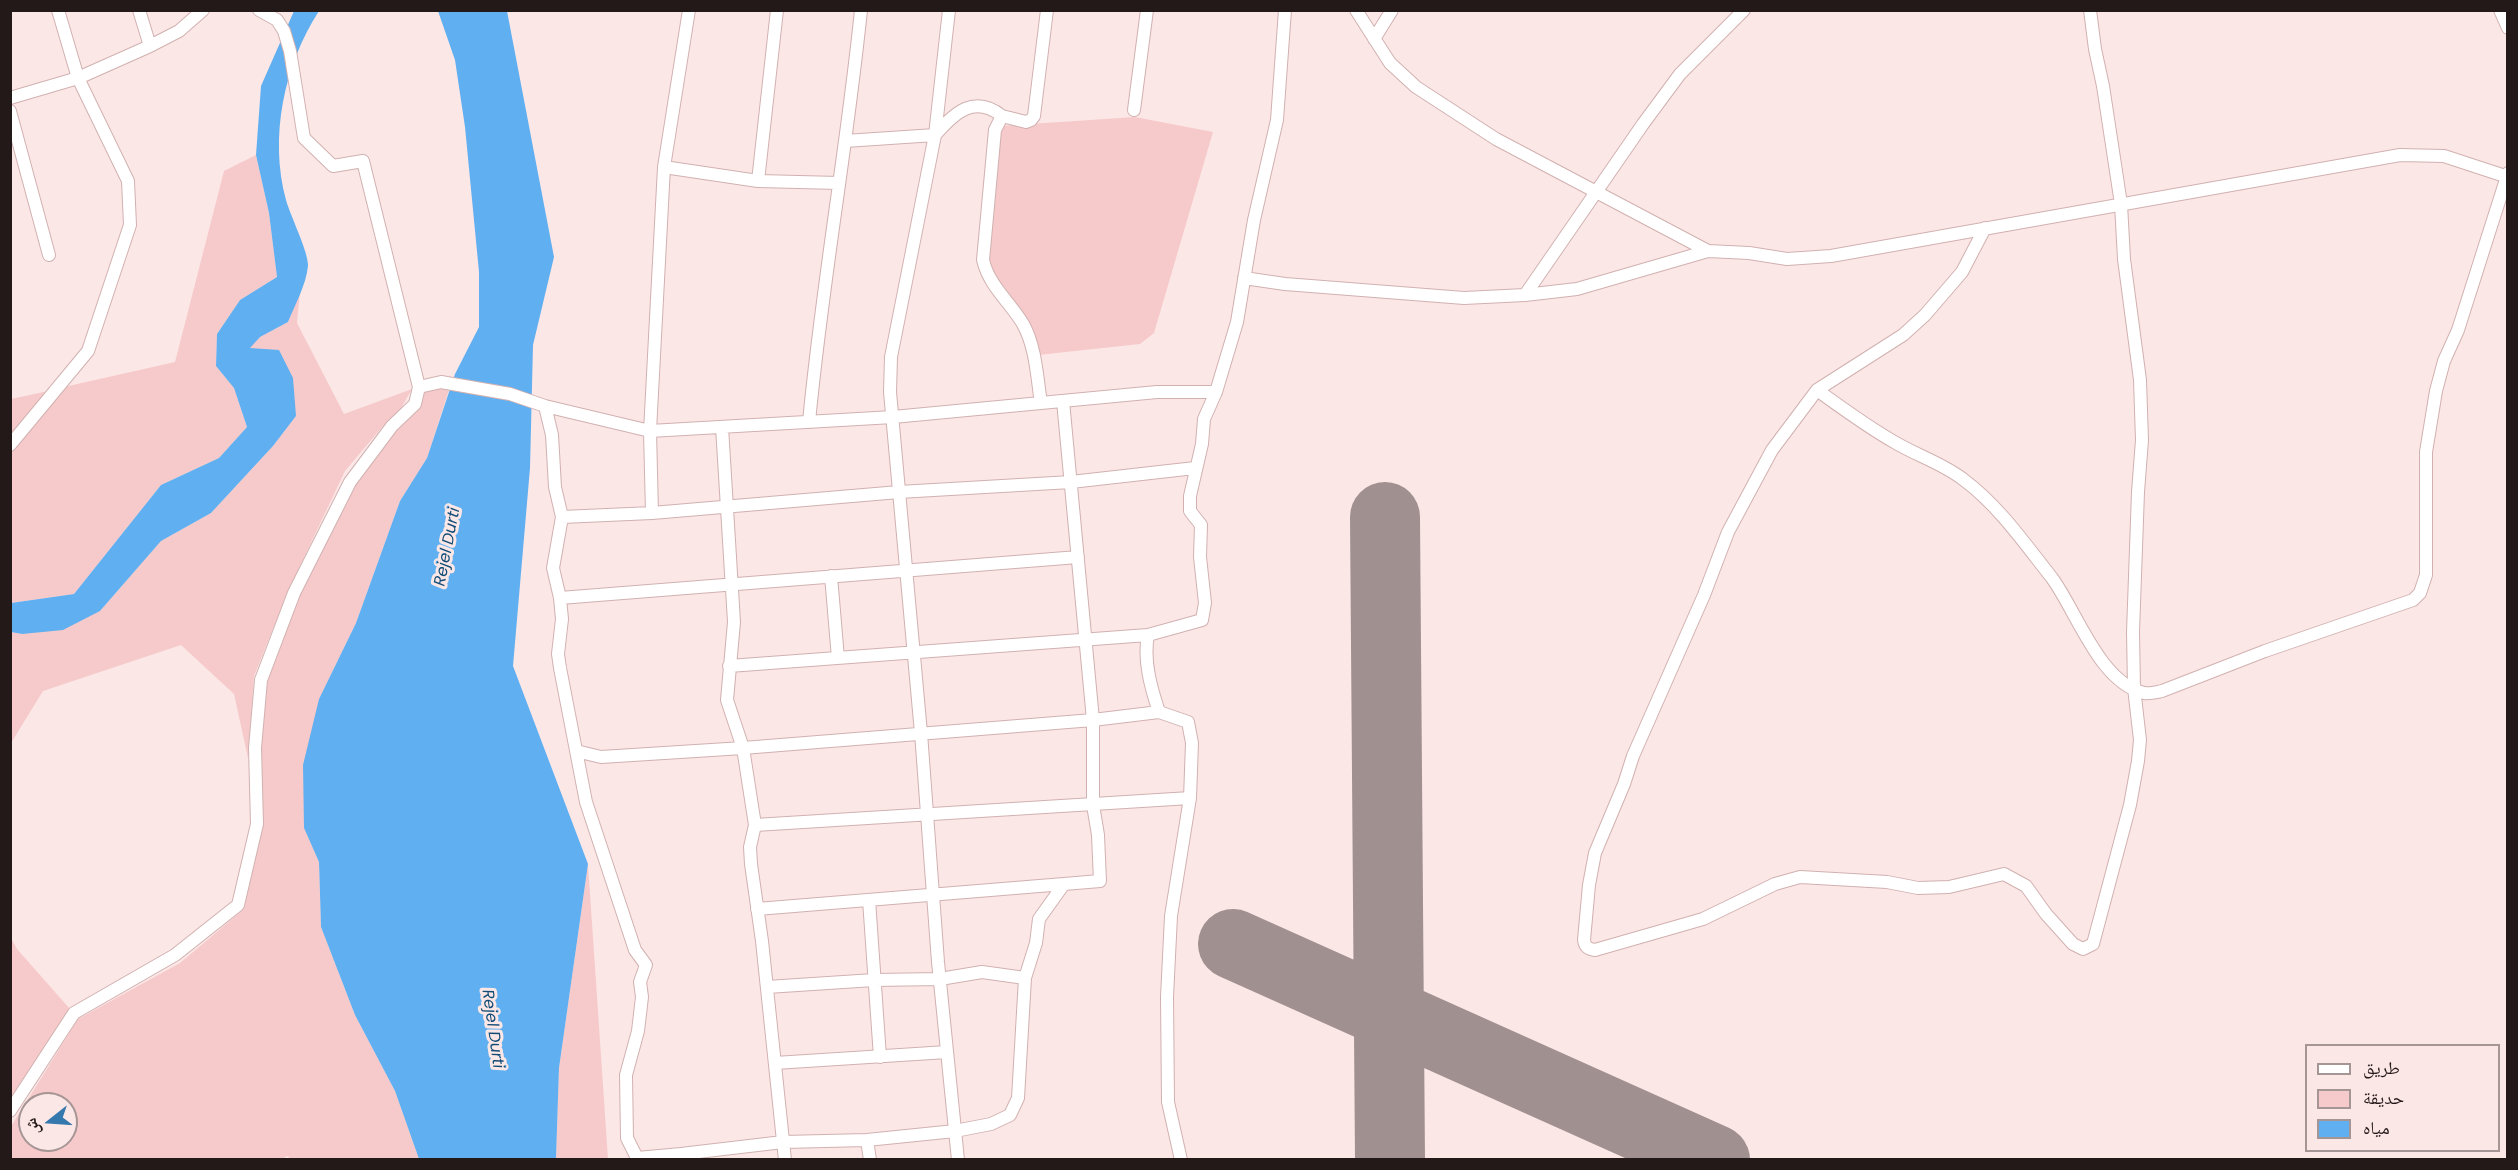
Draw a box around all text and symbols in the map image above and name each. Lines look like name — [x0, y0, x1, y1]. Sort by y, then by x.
water label: Rejel Durti — [431, 506, 465, 588]
water label: Rejel Durti — [477, 988, 507, 1070]
legend — [2305, 1044, 2500, 1152]
text: طريق — [2363, 1055, 2400, 1080]
text: حديقة — [2363, 1085, 2404, 1110]
north arrow — [18, 1092, 78, 1152]
text: ش — [19, 1115, 46, 1138]
text: مياه — [2363, 1115, 2390, 1140]

